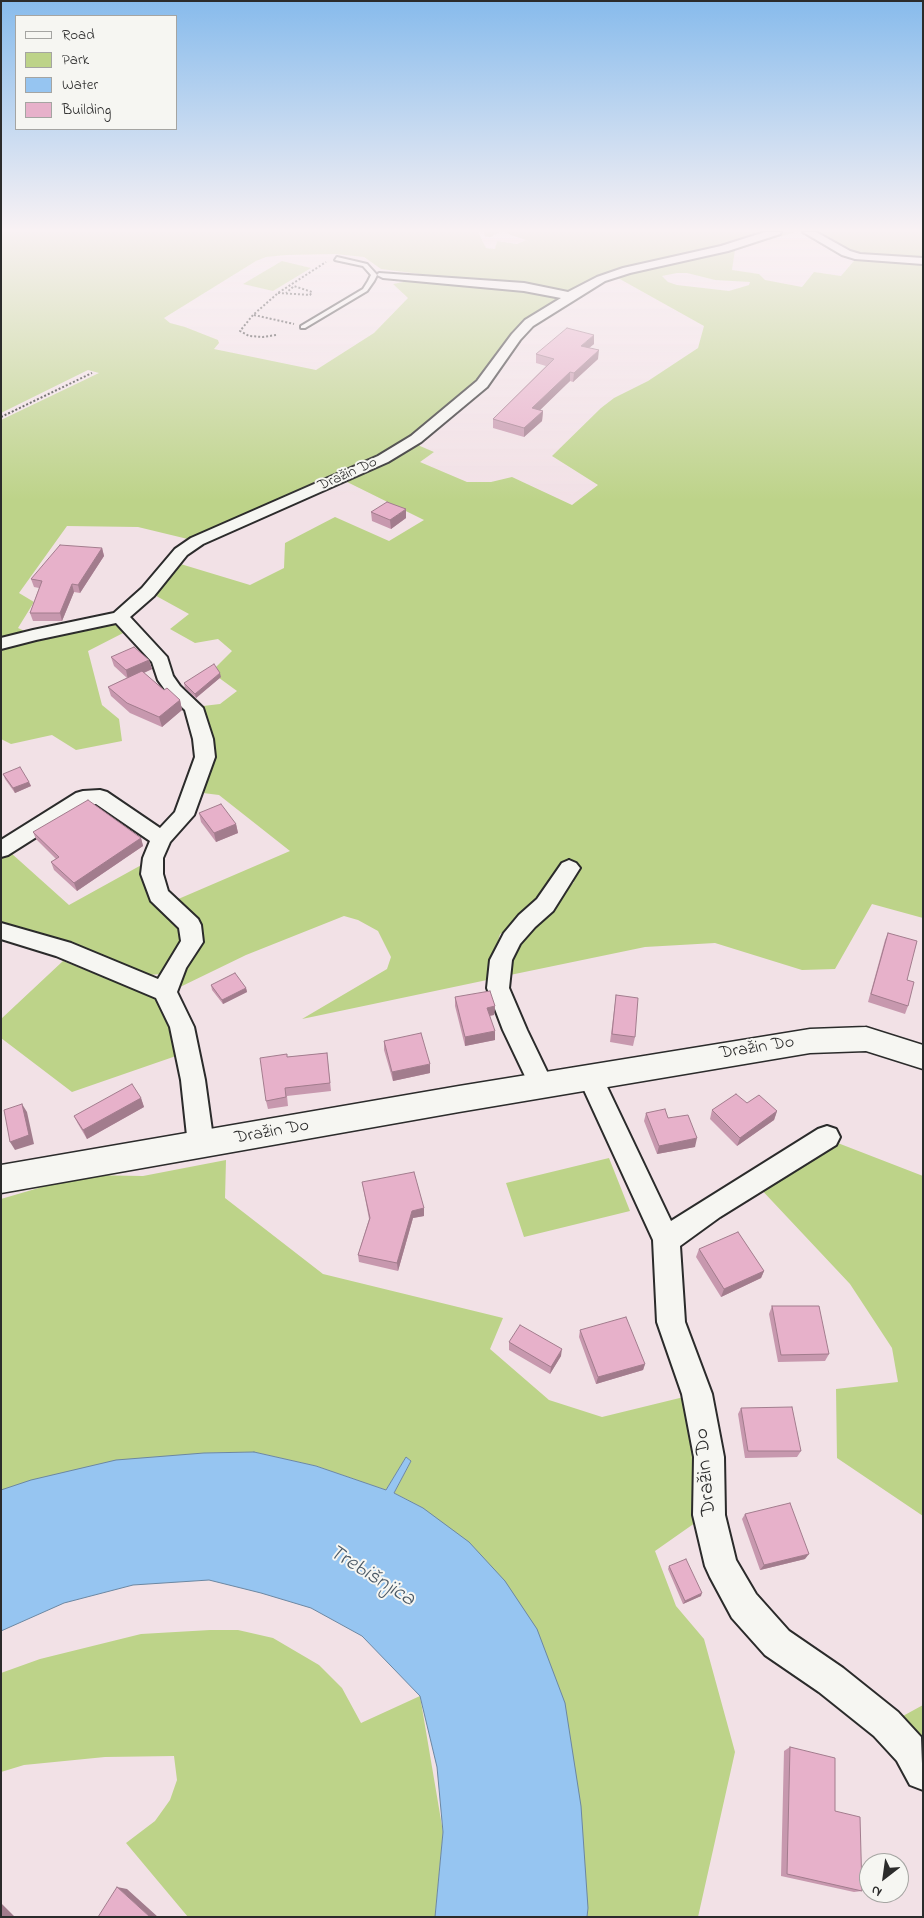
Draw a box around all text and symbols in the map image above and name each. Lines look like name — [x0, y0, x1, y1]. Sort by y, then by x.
legend — [15, 15, 178, 130]
text: Road — [62, 24, 95, 46]
text: Park — [62, 49, 89, 71]
text: Water — [62, 74, 98, 96]
text: Building — [62, 99, 111, 121]
street label: Dražin Do — [316, 454, 380, 496]
street label: Dražin Do — [718, 1032, 796, 1066]
street label: Dražin Do — [233, 1116, 311, 1150]
street label: Dražin Do — [691, 1427, 723, 1517]
water label: Trebišnjica — [323, 1540, 419, 1614]
north arrow — [859, 1853, 909, 1903]
text: N — [867, 1879, 886, 1902]

